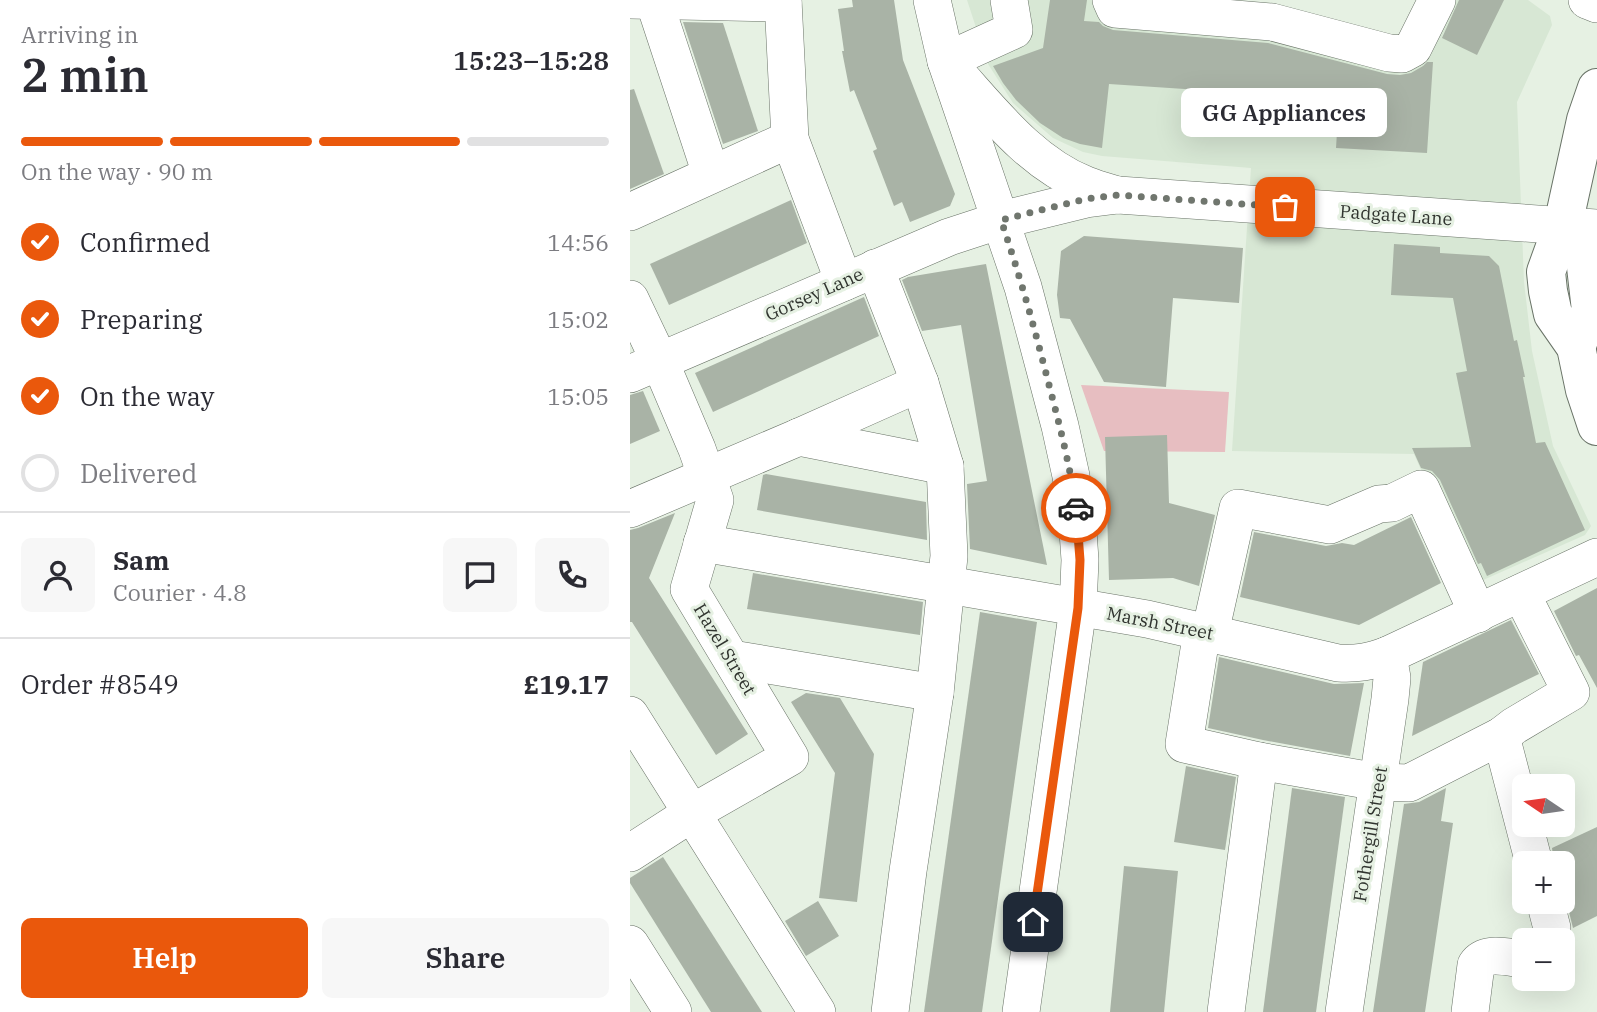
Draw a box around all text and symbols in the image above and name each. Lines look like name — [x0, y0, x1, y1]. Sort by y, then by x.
text: Arriving in — [21, 19, 138, 49]
text: 15:23–15:28 — [453, 43, 609, 77]
text: 2 min — [21, 45, 149, 105]
callout: GG Appliances — [1182, 88, 1388, 137]
text: GG Appliances — [1202, 97, 1366, 127]
text: On the way · 90 m — [21, 156, 213, 186]
pin — [1255, 177, 1315, 237]
icon: bag — [1266, 188, 1304, 226]
street label: Padgate Lane — [1339, 200, 1453, 230]
icon: check — [21, 223, 59, 261]
text: Confirmed — [80, 225, 211, 259]
text: 14:56 — [547, 227, 609, 257]
street label: Gorsey Lane — [761, 262, 867, 326]
icon: check — [21, 300, 59, 338]
text: Preparing — [80, 302, 202, 336]
text: 15:02 — [547, 304, 609, 334]
icon: check — [21, 377, 59, 415]
text: On the way — [80, 379, 214, 413]
text: 15:05 — [547, 381, 609, 411]
text: Delivered — [80, 456, 197, 490]
courier — [1041, 473, 1111, 543]
icon: car — [1057, 489, 1095, 527]
button: person — [21, 538, 95, 612]
button: chat — [443, 538, 517, 612]
button: phone — [535, 538, 609, 612]
text: Sam — [113, 543, 169, 577]
text: Courier · 4.8 — [113, 577, 247, 607]
street label: Hazel Street — [689, 599, 761, 699]
street label: Marsh Street — [1105, 601, 1215, 645]
text: Order #8549 — [21, 667, 179, 701]
text: £19.17 — [524, 667, 609, 701]
street label: Fothergill Street — [1348, 765, 1392, 903]
north arrow — [1512, 774, 1575, 836]
map controls — [1512, 774, 1575, 991]
button: + — [1512, 851, 1575, 914]
pin — [1003, 892, 1063, 952]
icon: home — [1014, 903, 1052, 941]
button: Help — [21, 918, 308, 998]
button: Share — [322, 918, 609, 998]
button: − — [1512, 928, 1575, 991]

